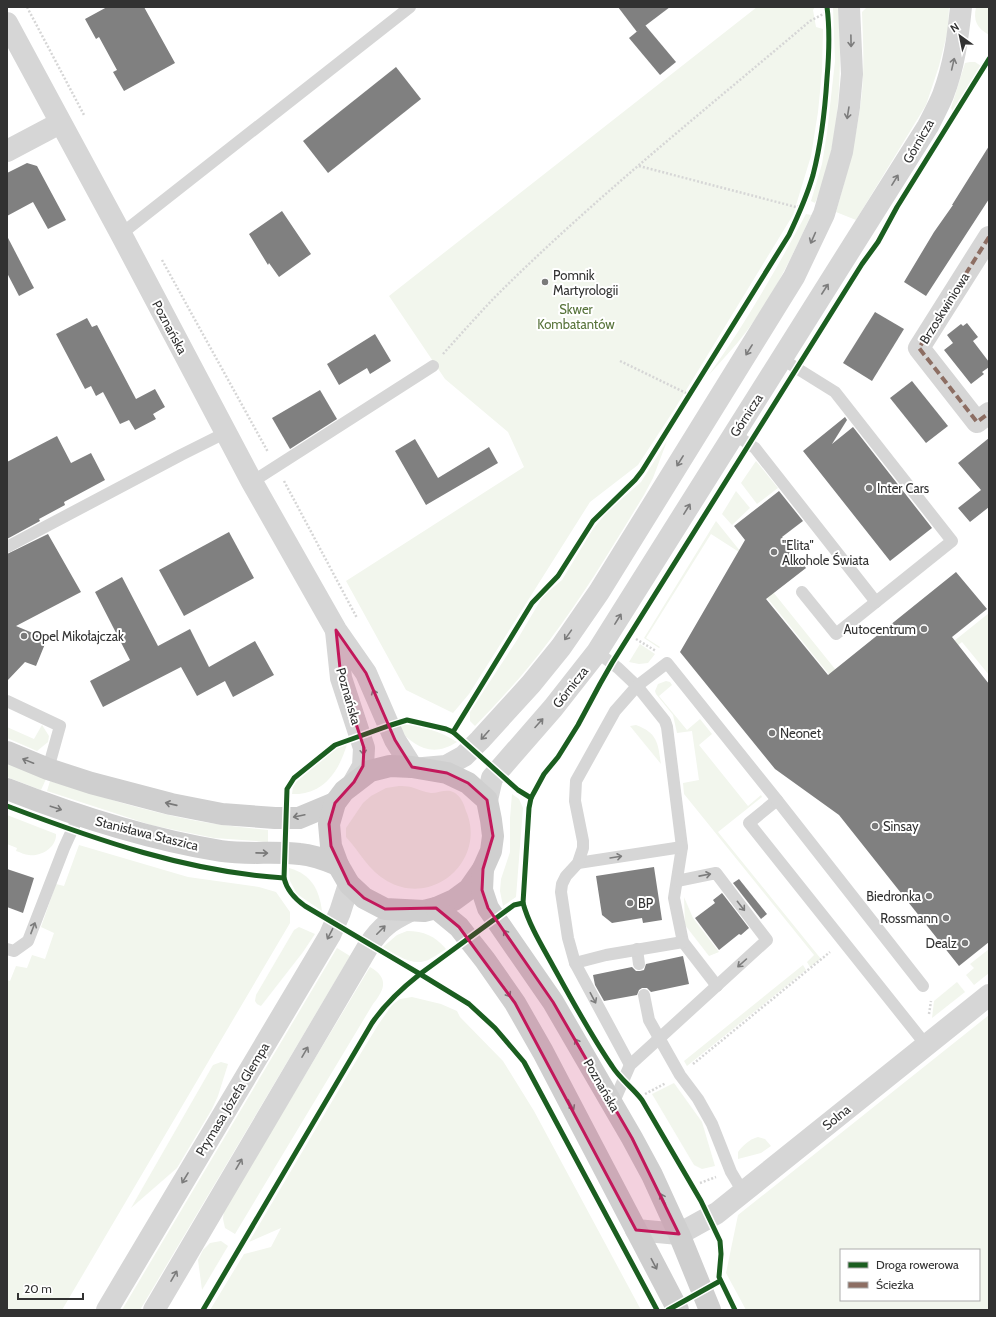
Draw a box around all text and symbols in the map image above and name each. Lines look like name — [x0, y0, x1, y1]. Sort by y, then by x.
north arrow — [940, 16, 980, 56]
text: N — [947, 20, 962, 36]
one-way arrow — [847, 34, 855, 47]
one-way arrow — [949, 58, 957, 71]
one-way arrow — [844, 106, 852, 119]
street label: Górnicza — [899, 115, 937, 166]
one-way arrow — [891, 175, 899, 186]
one-way arrow — [809, 232, 817, 244]
place label: Pomnik Martyrologii — [553, 267, 618, 298]
street label: Brzoskwiniowa — [916, 269, 973, 347]
marker: Pomnik Martyrologii — [540, 277, 550, 287]
one-way arrow — [821, 284, 829, 295]
street label: Poznańska — [149, 297, 191, 357]
park label: Skwer Kombatantów — [537, 301, 615, 332]
one-way arrow — [744, 345, 753, 356]
street label: Górnicza — [726, 390, 766, 440]
one-way arrow — [676, 455, 684, 466]
place label: Inter Cars — [877, 480, 930, 496]
marker: Inter Cars — [864, 483, 874, 493]
one-way arrow — [683, 504, 691, 515]
place label: "Elita" Alkohole Świata — [782, 537, 870, 568]
marker: "Elita" Alkohole Świata — [769, 547, 779, 557]
one-way arrow — [614, 613, 622, 625]
place label: Autocentrum — [844, 621, 916, 637]
marker: Autocentrum — [919, 624, 929, 634]
place label: Opel Mikołajczak — [32, 628, 124, 645]
one-way arrow — [564, 630, 572, 641]
marker: Opel Mikołajczak — [19, 631, 29, 641]
street label: Górnicza — [549, 662, 592, 711]
street label: Poznańska — [333, 666, 365, 727]
one-way arrow — [371, 689, 378, 701]
one-way arrow — [535, 718, 544, 729]
place label: Neonet — [780, 725, 822, 741]
marker: Neonet — [767, 728, 777, 738]
one-way arrow — [480, 730, 490, 740]
one-way arrow — [360, 742, 367, 755]
one-way arrow — [23, 756, 35, 764]
one-way arrow — [164, 799, 177, 807]
one-way arrow — [50, 805, 63, 812]
street label: Stanisława Staszica — [94, 812, 201, 854]
one-way arrow — [293, 813, 306, 821]
place label: Sinsay — [883, 818, 919, 834]
marker: Sinsay — [870, 821, 880, 831]
one-way arrow — [255, 849, 268, 857]
one-way arrow — [609, 853, 622, 861]
one-way arrow — [698, 871, 711, 879]
place label: Biedronka — [866, 888, 922, 904]
marker: Biedronka — [924, 891, 934, 901]
place label: BP — [638, 895, 654, 911]
marker: BP — [625, 898, 635, 908]
one-way arrow — [737, 900, 746, 911]
place label: Rossmann — [880, 910, 938, 926]
marker: Rossmann — [941, 913, 951, 923]
one-way arrow — [29, 922, 37, 934]
one-way arrow — [376, 925, 386, 935]
one-way arrow — [326, 928, 333, 940]
one-way arrow — [502, 930, 511, 941]
place label: Dealz — [926, 935, 957, 951]
marker: Dealz — [960, 938, 970, 948]
one-way arrow — [737, 958, 747, 967]
one-way arrow — [503, 986, 511, 997]
one-way arrow — [590, 992, 598, 1004]
one-way arrow — [573, 1038, 581, 1050]
street label: Prymasa Józefa Glempa — [192, 1039, 273, 1159]
one-way arrow — [302, 1046, 310, 1058]
street label: Poznańska — [580, 1056, 624, 1115]
one-way arrow — [568, 1099, 575, 1111]
street label: Solna — [819, 1100, 854, 1133]
one-way arrow — [236, 1158, 244, 1170]
one-way arrow — [181, 1172, 189, 1184]
one-way arrow — [659, 1193, 666, 1205]
legend — [840, 1249, 980, 1301]
text: Droga rowerowa — [876, 1257, 959, 1272]
one-way arrow — [651, 1258, 659, 1270]
one-way arrow — [170, 1270, 178, 1282]
scale bar — [18, 1275, 83, 1301]
text: Ścieżka — [876, 1277, 914, 1292]
text: 20 m — [24, 1281, 52, 1296]

